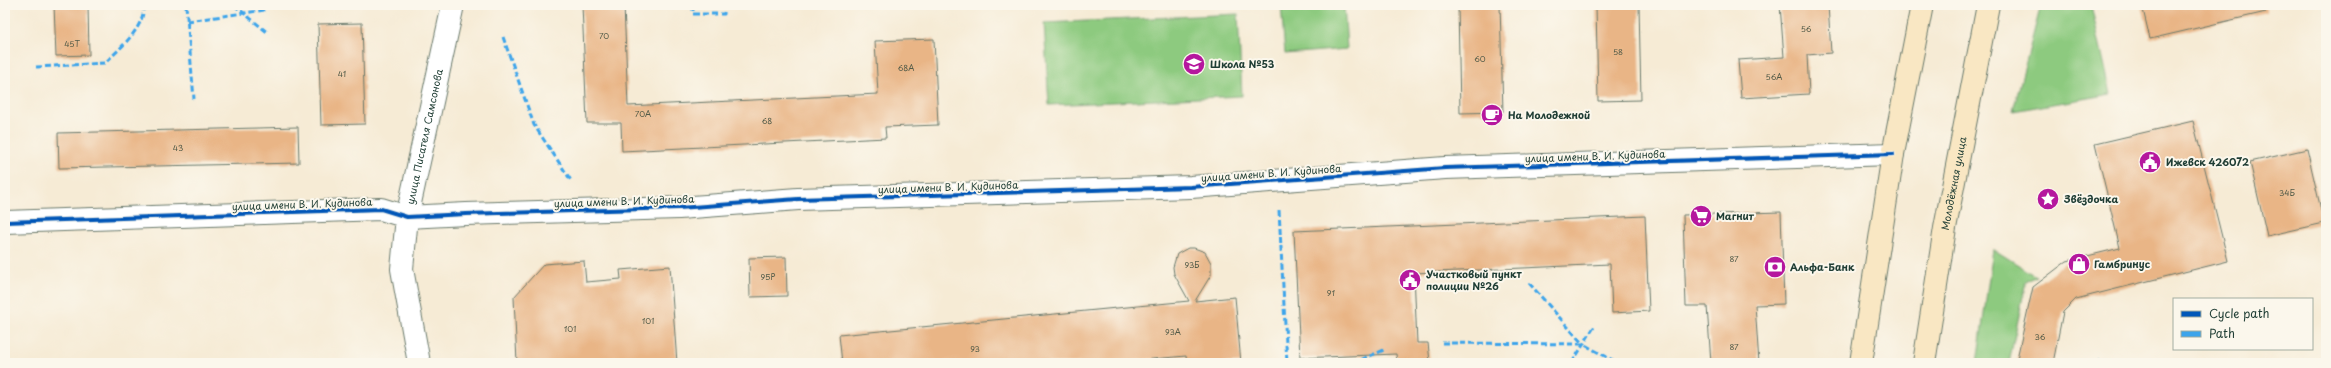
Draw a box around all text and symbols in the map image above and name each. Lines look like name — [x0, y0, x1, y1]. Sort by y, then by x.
house number: 56 — [1801, 23, 1812, 35]
house number: 70 — [599, 30, 609, 42]
house number: 45Т — [64, 38, 80, 50]
house number: 58 — [1613, 46, 1623, 58]
school or university icon: Школа №53 — [1181, 51, 1207, 77]
house number: 60 — [1474, 53, 1486, 65]
place label: Школа №53 — [1210, 56, 1275, 71]
house number: 68А — [898, 62, 914, 74]
street label: улица Писателя Самсонова — [402, 67, 446, 206]
house number: 41 — [338, 68, 346, 80]
house number: 56А — [1766, 71, 1782, 83]
cafe icon: На Молодежной — [1479, 102, 1505, 128]
place label: На Молодежной — [1508, 107, 1590, 122]
house number: 70А — [635, 108, 651, 120]
house number: 68 — [762, 115, 772, 127]
street label: Молодёжная улица — [1937, 135, 1970, 231]
house number: 43 — [173, 142, 183, 154]
street label: улица имени В. И. Кудинова — [1525, 146, 1666, 165]
public building icon: Ижевск 426072 — [2137, 149, 2163, 175]
place label: Ижевск 426072 — [2166, 154, 2249, 169]
street label: улица имени В. И. Кудинова — [1200, 160, 1342, 185]
street label: улица имени В. И. Кудинова — [878, 177, 1019, 196]
place icon: Звёздочка — [2035, 186, 2061, 212]
house number: 34Б — [2279, 187, 2295, 199]
street label: улица имени В. И. Кудинова — [554, 191, 695, 210]
place label: Звёздочка — [2063, 191, 2118, 206]
street label: улица имени В. И. Кудинова — [232, 194, 373, 213]
supermarket icon: Магнит — [1688, 203, 1714, 229]
place label: Магнит — [1716, 208, 1755, 223]
shop icon: Гамбринус — [2066, 251, 2092, 277]
house number: 87 — [1729, 253, 1739, 265]
bank icon: Альфа-Банк — [1762, 254, 1788, 280]
place label: Гамбринус — [2094, 256, 2151, 271]
house number: 93Б — [1185, 259, 1199, 271]
place label: Альфа-Банк — [1790, 259, 1855, 274]
place label: Участковый пункт полиции №26 — [1426, 266, 1522, 293]
public building icon: Участковый пункт полиции №26 — [1397, 267, 1423, 293]
house number: 95Р — [761, 271, 775, 283]
house number: 91 — [1327, 287, 1336, 299]
legend — [2173, 298, 2313, 350]
text: Cycle path — [2209, 304, 2270, 322]
house number: 101 — [642, 315, 654, 327]
house number: 101 — [564, 323, 576, 335]
text: Path — [2209, 324, 2235, 342]
house number: 93А — [1165, 326, 1181, 338]
house number: 36 — [2035, 331, 2046, 343]
house number: 87 — [1729, 341, 1739, 353]
house number: 93 — [970, 343, 980, 355]

